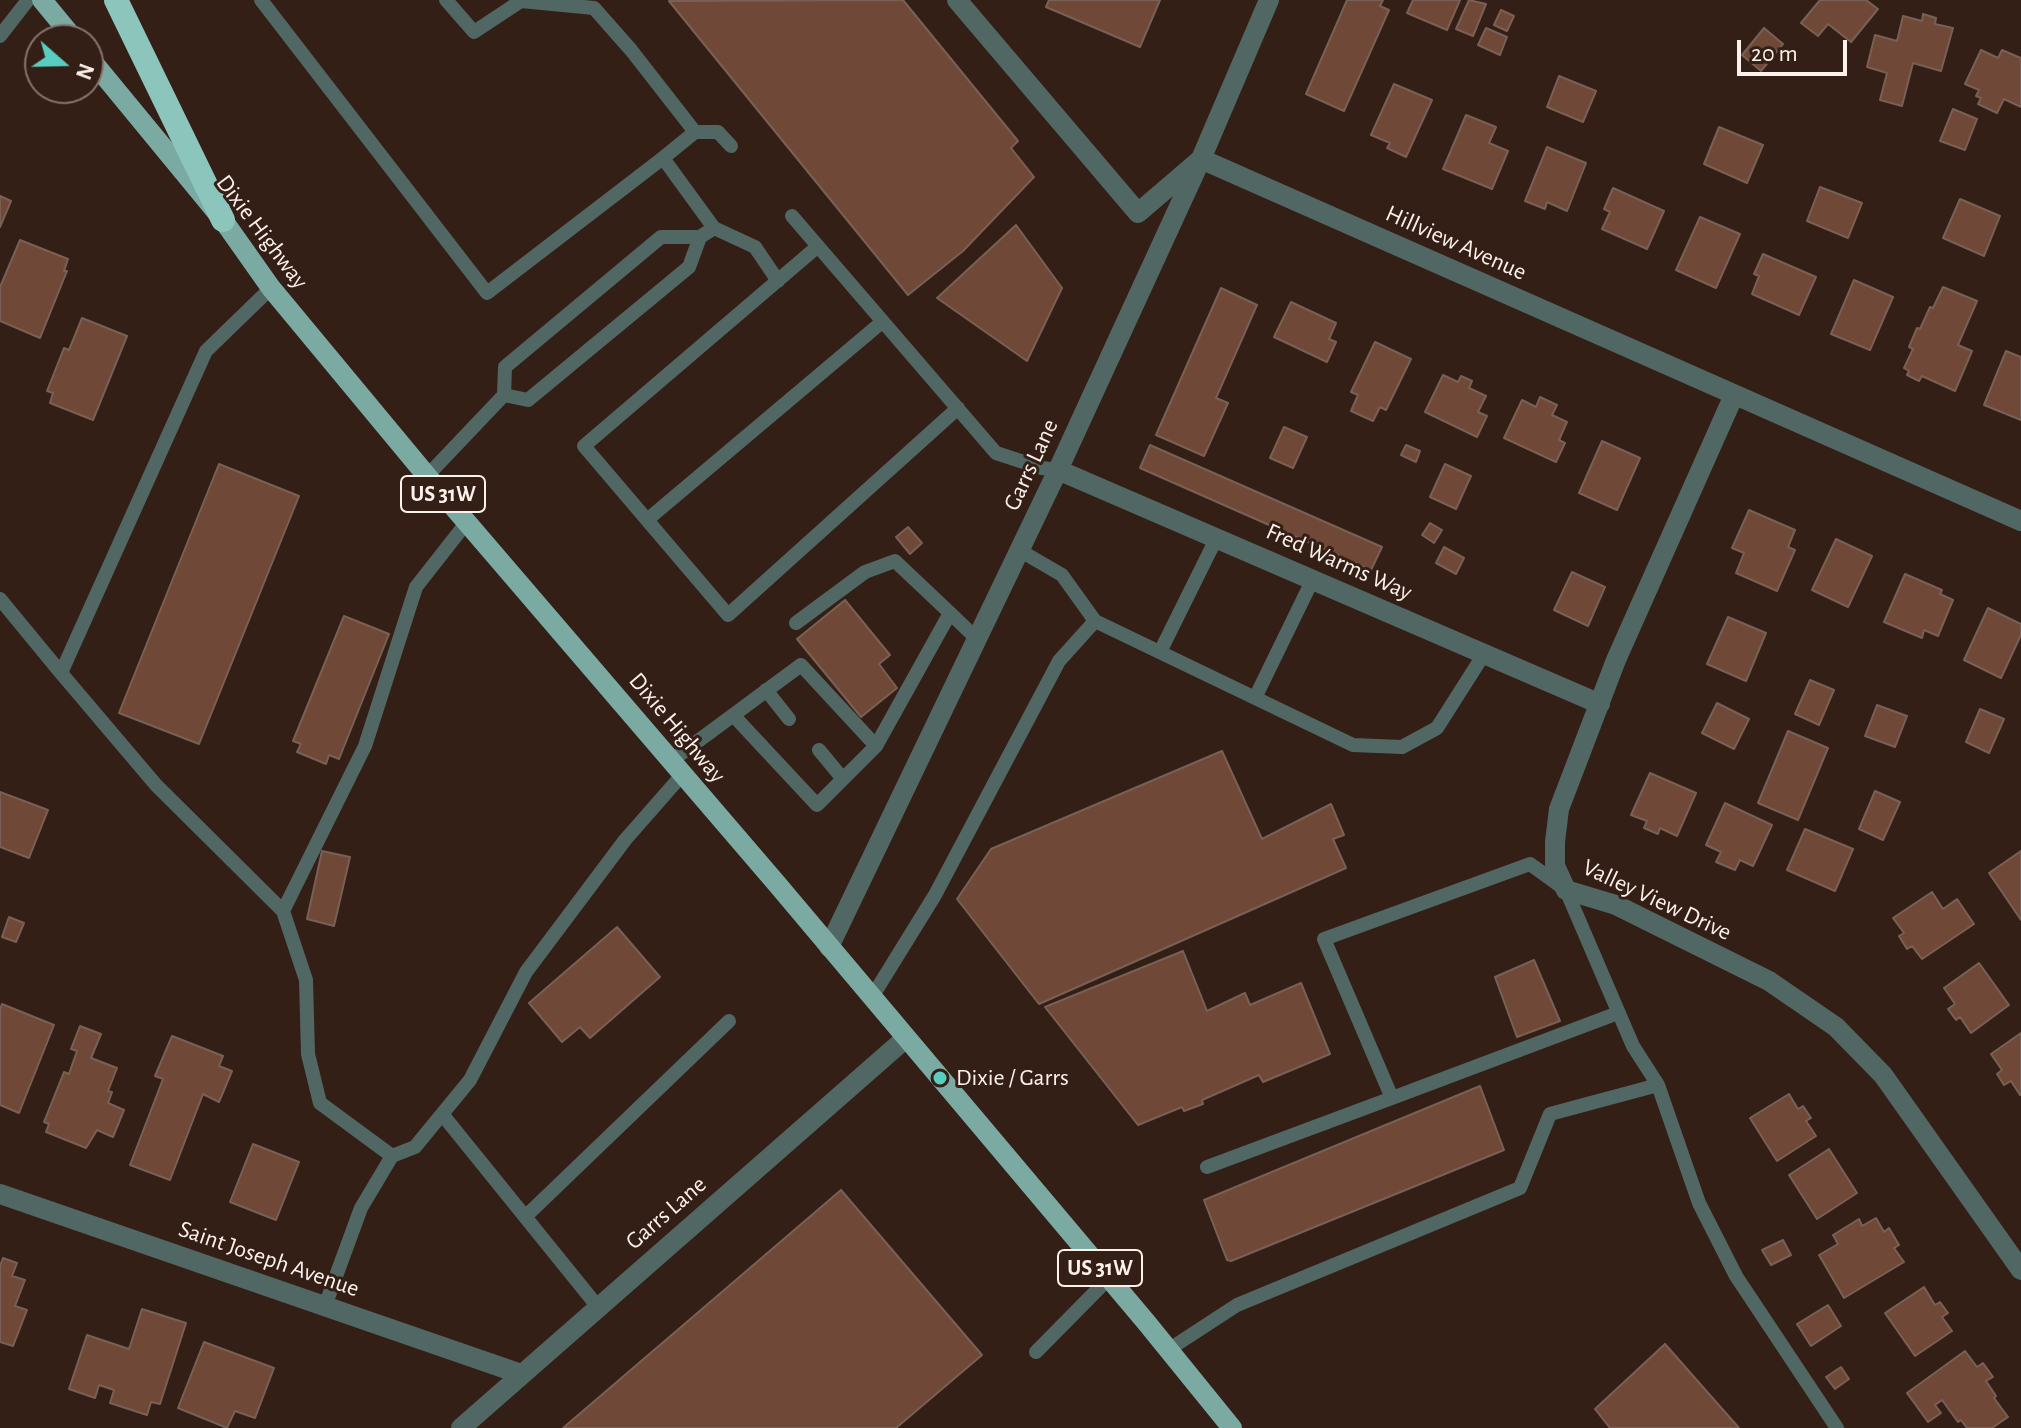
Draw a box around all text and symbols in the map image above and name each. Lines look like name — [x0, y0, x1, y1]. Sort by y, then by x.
north arrow — [24, 24, 104, 104]
scale bar — [1741, 24, 1851, 74]
text: 20 m — [1751, 42, 1798, 66]
text: N — [72, 61, 98, 82]
street label: Dixie Highway — [210, 169, 314, 295]
street label: Hillview Avenue — [1381, 199, 1531, 287]
street label: Garrs Lane — [997, 415, 1065, 515]
road number: US 31W — [401, 476, 485, 512]
street label: Fred Warms Way — [1262, 517, 1416, 607]
street label: Dixie Highway — [622, 667, 732, 789]
street label: Valley View Drive — [1578, 853, 1736, 947]
place label: Dixie / Garrs — [956, 1064, 1069, 1092]
marker: Dixie / Garrs — [931, 1069, 949, 1087]
street label: Garrs Lane — [620, 1170, 712, 1256]
street label: Saint Joseph Avenue — [175, 1215, 363, 1303]
road number: US 31W — [1058, 1250, 1142, 1286]

